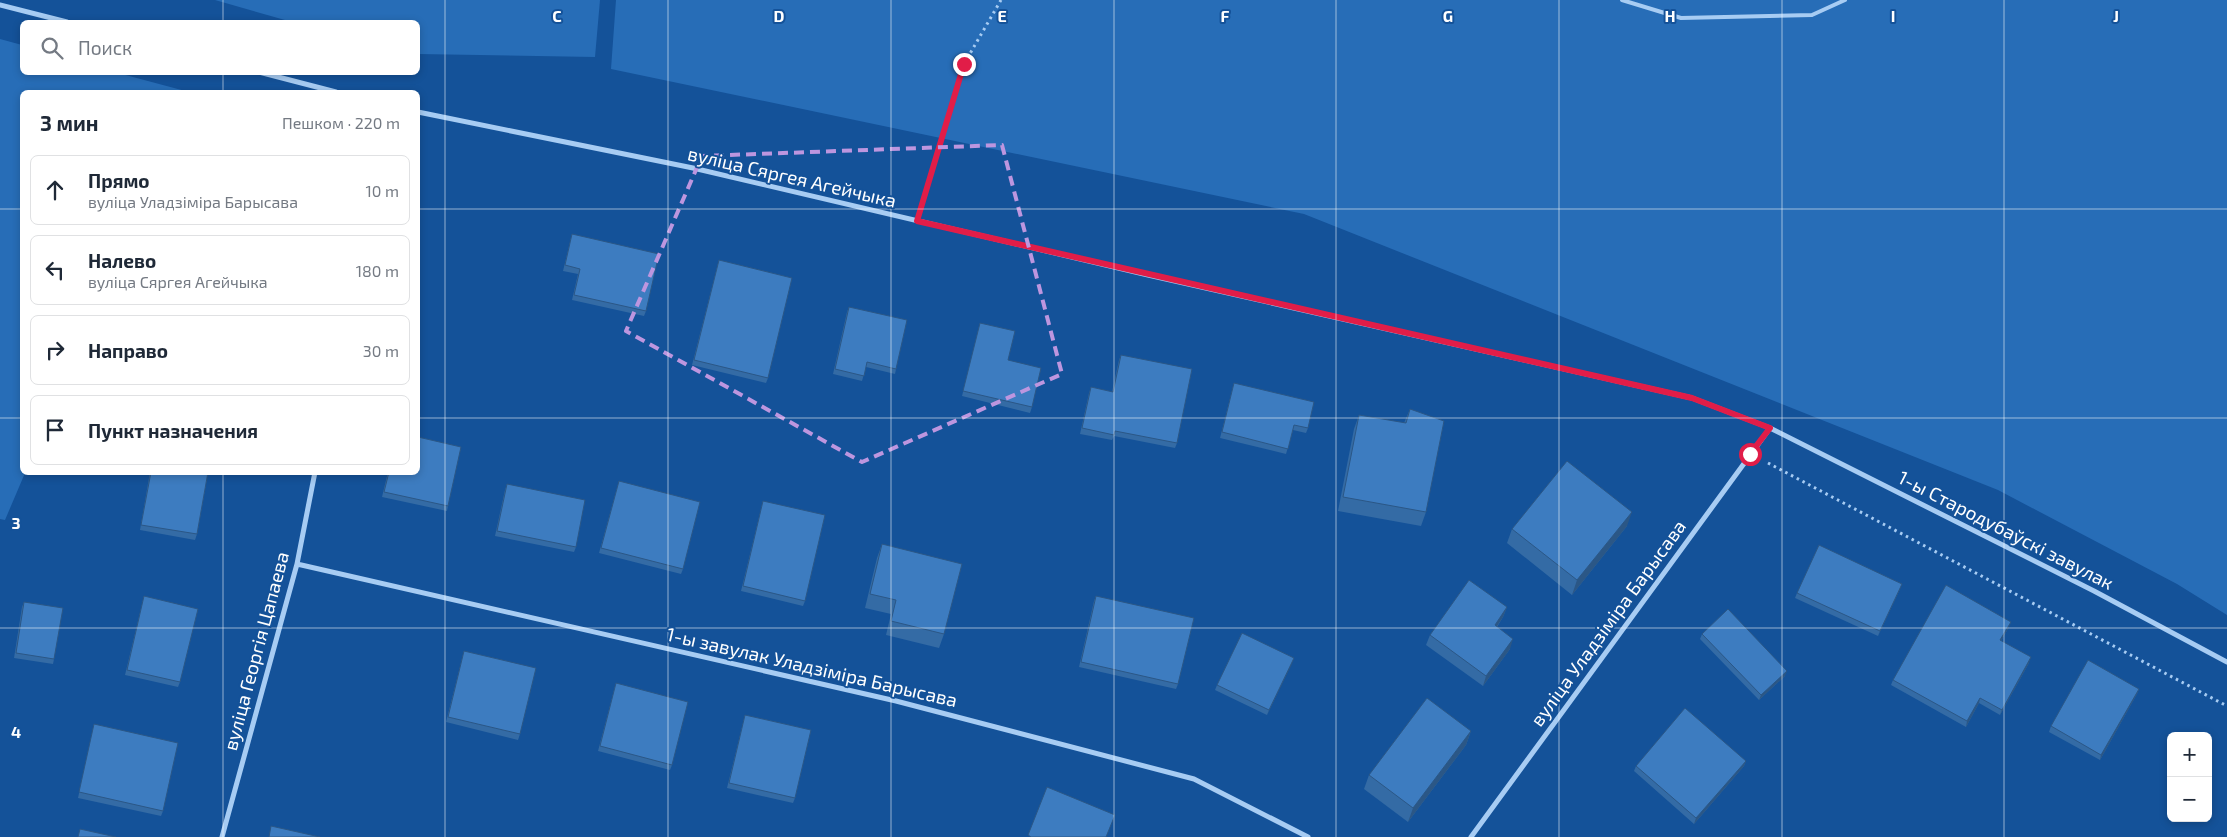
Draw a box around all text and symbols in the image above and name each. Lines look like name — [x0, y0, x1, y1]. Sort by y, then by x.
text: C — [552, 6, 562, 25]
text: D — [774, 6, 785, 25]
text: E — [997, 6, 1007, 25]
text: F — [1221, 6, 1230, 25]
text: G — [1443, 6, 1453, 25]
text: H — [1664, 6, 1676, 25]
text: I — [1891, 6, 1895, 25]
text: J — [2113, 6, 2119, 25]
search box — [20, 20, 420, 75]
icon: search — [38, 34, 66, 62]
text: Поиск — [78, 36, 132, 59]
route end — [953, 53, 976, 76]
text: 3 мин — [40, 110, 98, 135]
text: Пешком · 220 m — [282, 113, 400, 132]
street label: вуліца Сяргея Агейчыка — [685, 141, 899, 213]
text: Прямо — [88, 169, 150, 192]
icon: ahead — [41, 176, 69, 204]
text: 10 m — [365, 181, 399, 200]
text: вуліца Уладзіміра Барысава — [88, 192, 298, 211]
text: Налево — [88, 249, 156, 272]
icon: left — [41, 256, 69, 284]
text: 180 m — [356, 261, 399, 280]
text: вуліца Сяргея Агейчыка — [88, 272, 268, 291]
icon: right — [41, 336, 69, 364]
text: Направо — [88, 339, 168, 362]
text: 30 m — [363, 341, 399, 360]
icon: arrive — [41, 416, 69, 444]
text: Пункт назначения — [88, 419, 258, 442]
route start — [1739, 443, 1762, 466]
street label: 1-ы Стародубаўскі завулак — [1894, 465, 2118, 595]
text: 3 — [11, 513, 21, 532]
street label: вуліца Уладзіміра Барысава — [1525, 515, 1691, 731]
street label: вуліца Георгія Цапаева — [218, 549, 294, 753]
street label: 1-ы завулак Уладзіміра Барысава — [664, 622, 960, 712]
text: 4 — [11, 722, 21, 741]
map controls — [2167, 732, 2212, 822]
button: + — [2167, 732, 2212, 777]
button: − — [2167, 777, 2212, 822]

